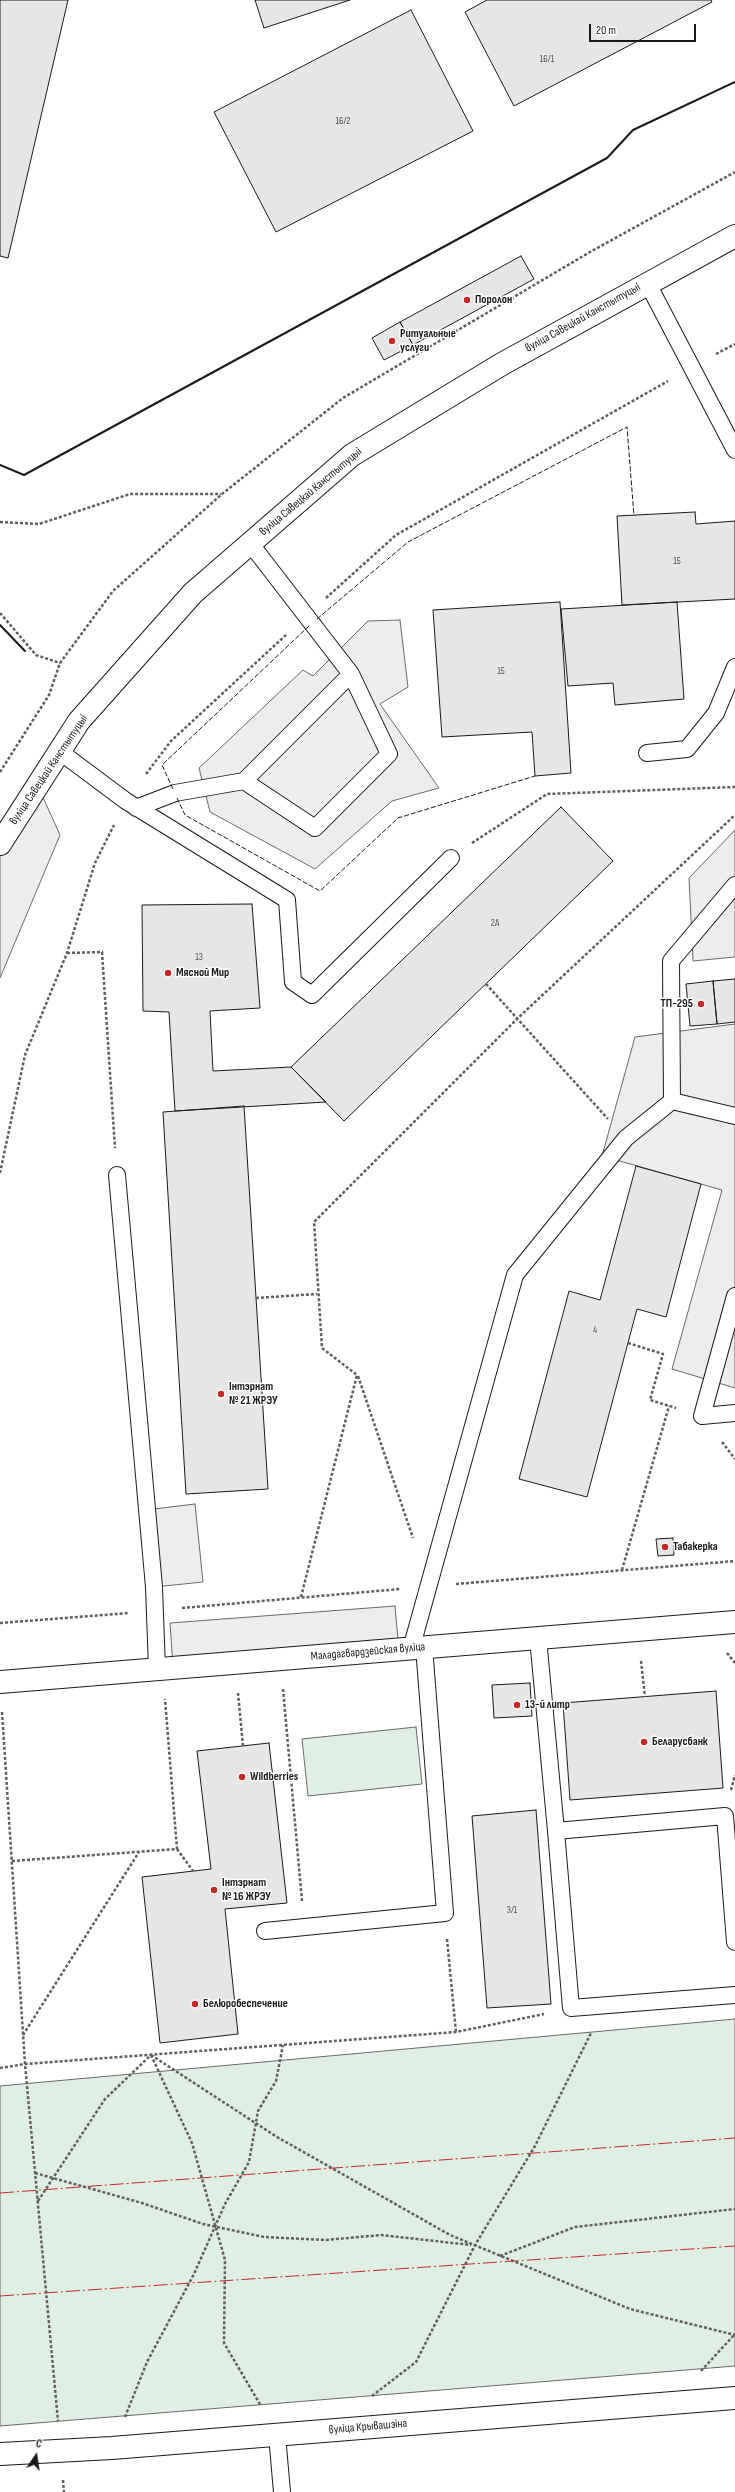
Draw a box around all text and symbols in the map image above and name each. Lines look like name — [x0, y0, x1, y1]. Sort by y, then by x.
scale bar — [591, 16, 698, 42]
text: 20 m — [596, 23, 616, 38]
house number: 16/1 — [540, 53, 554, 65]
house number: 16/2 — [336, 115, 350, 127]
street label: вуліца Савецкай Канстытуцыі — [523, 280, 643, 356]
place label: Поролон — [475, 293, 512, 307]
marker: Поролон — [462, 295, 472, 305]
place label: Ритуальные услуги — [400, 327, 456, 355]
marker: Ритуальные услуги — [387, 336, 397, 346]
street label: вуліца Савецкай Канстытуцыі — [257, 445, 365, 539]
house number: 15 — [673, 555, 681, 567]
house number: 15 — [497, 665, 505, 677]
street label: вуліца Савецкай Канстытуцыі — [7, 712, 91, 828]
house number: 2А — [491, 917, 499, 929]
house number: 13 — [195, 951, 203, 963]
place label: Мясной Мир — [176, 966, 229, 980]
marker: Мясной Мир — [163, 968, 173, 978]
place label: ТП-295 — [661, 997, 693, 1011]
marker: ТП-295 — [696, 999, 706, 1009]
house number: 4 — [593, 1324, 597, 1336]
place label: Інтэрнат № 21 ЖРЭУ — [229, 1380, 278, 1408]
marker: Інтэрнат № 21 ЖРЭУ — [216, 1389, 226, 1399]
place label: Табакерка — [673, 1540, 718, 1554]
marker: Табакерка — [660, 1542, 670, 1552]
street label: Маладагвардзейская вуліца — [310, 1640, 426, 1664]
place label: 13-й литр — [525, 1698, 570, 1712]
marker: 13-й литр — [512, 1700, 522, 1710]
place label: Беларусбанк — [652, 1735, 708, 1749]
marker: Беларусбанк — [639, 1737, 649, 1747]
place label: Wildberries — [250, 1770, 298, 1784]
marker: Wildberries — [237, 1772, 247, 1782]
place label: Інтэрнат № 16 ЖРЭУ — [222, 1876, 271, 1904]
marker: Інтэрнат № 16 ЖРЭУ — [209, 1885, 219, 1895]
house number: 3/1 — [507, 1904, 517, 1916]
place label: Белюробеспечение — [203, 1997, 288, 2011]
marker: Белюробеспечение — [190, 1999, 200, 2009]
street label: вуліца Крывашэіна — [328, 2416, 408, 2438]
north arrow — [16, 2436, 56, 2476]
text: С — [35, 2437, 43, 2451]

